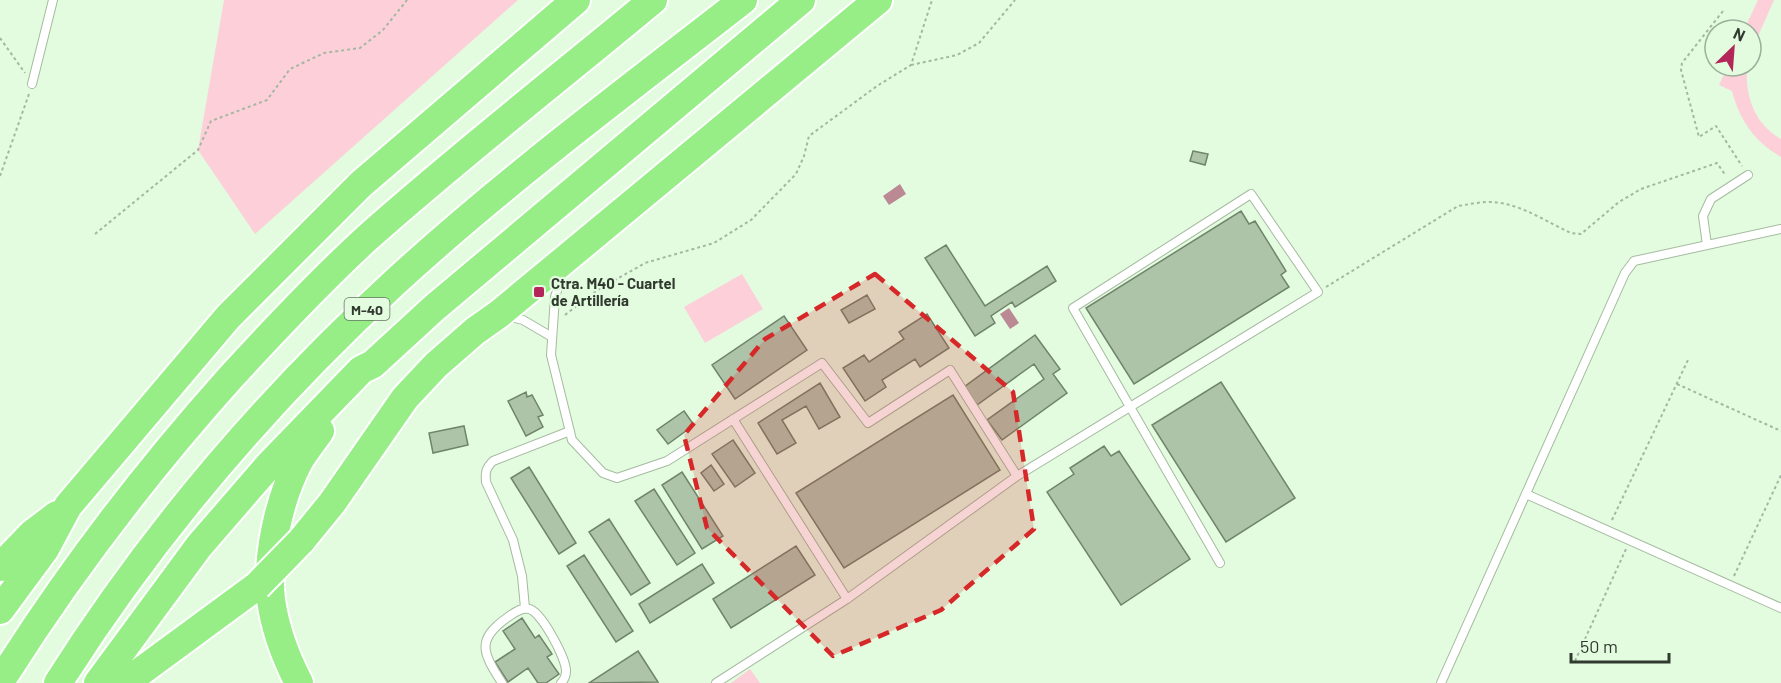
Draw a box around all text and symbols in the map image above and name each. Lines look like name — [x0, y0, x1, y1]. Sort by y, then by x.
north arrow — [1703, 18, 1763, 78]
text: N — [1731, 23, 1748, 45]
place label: Ctra. M40 - Cuartel de Artillería — [551, 274, 675, 309]
marker: Ctra. M40 - Cuartel de Artillería — [532, 285, 546, 299]
road number: M-40 — [344, 298, 389, 320]
scale bar — [1571, 626, 1668, 664]
text: 50 m — [1580, 635, 1618, 657]

